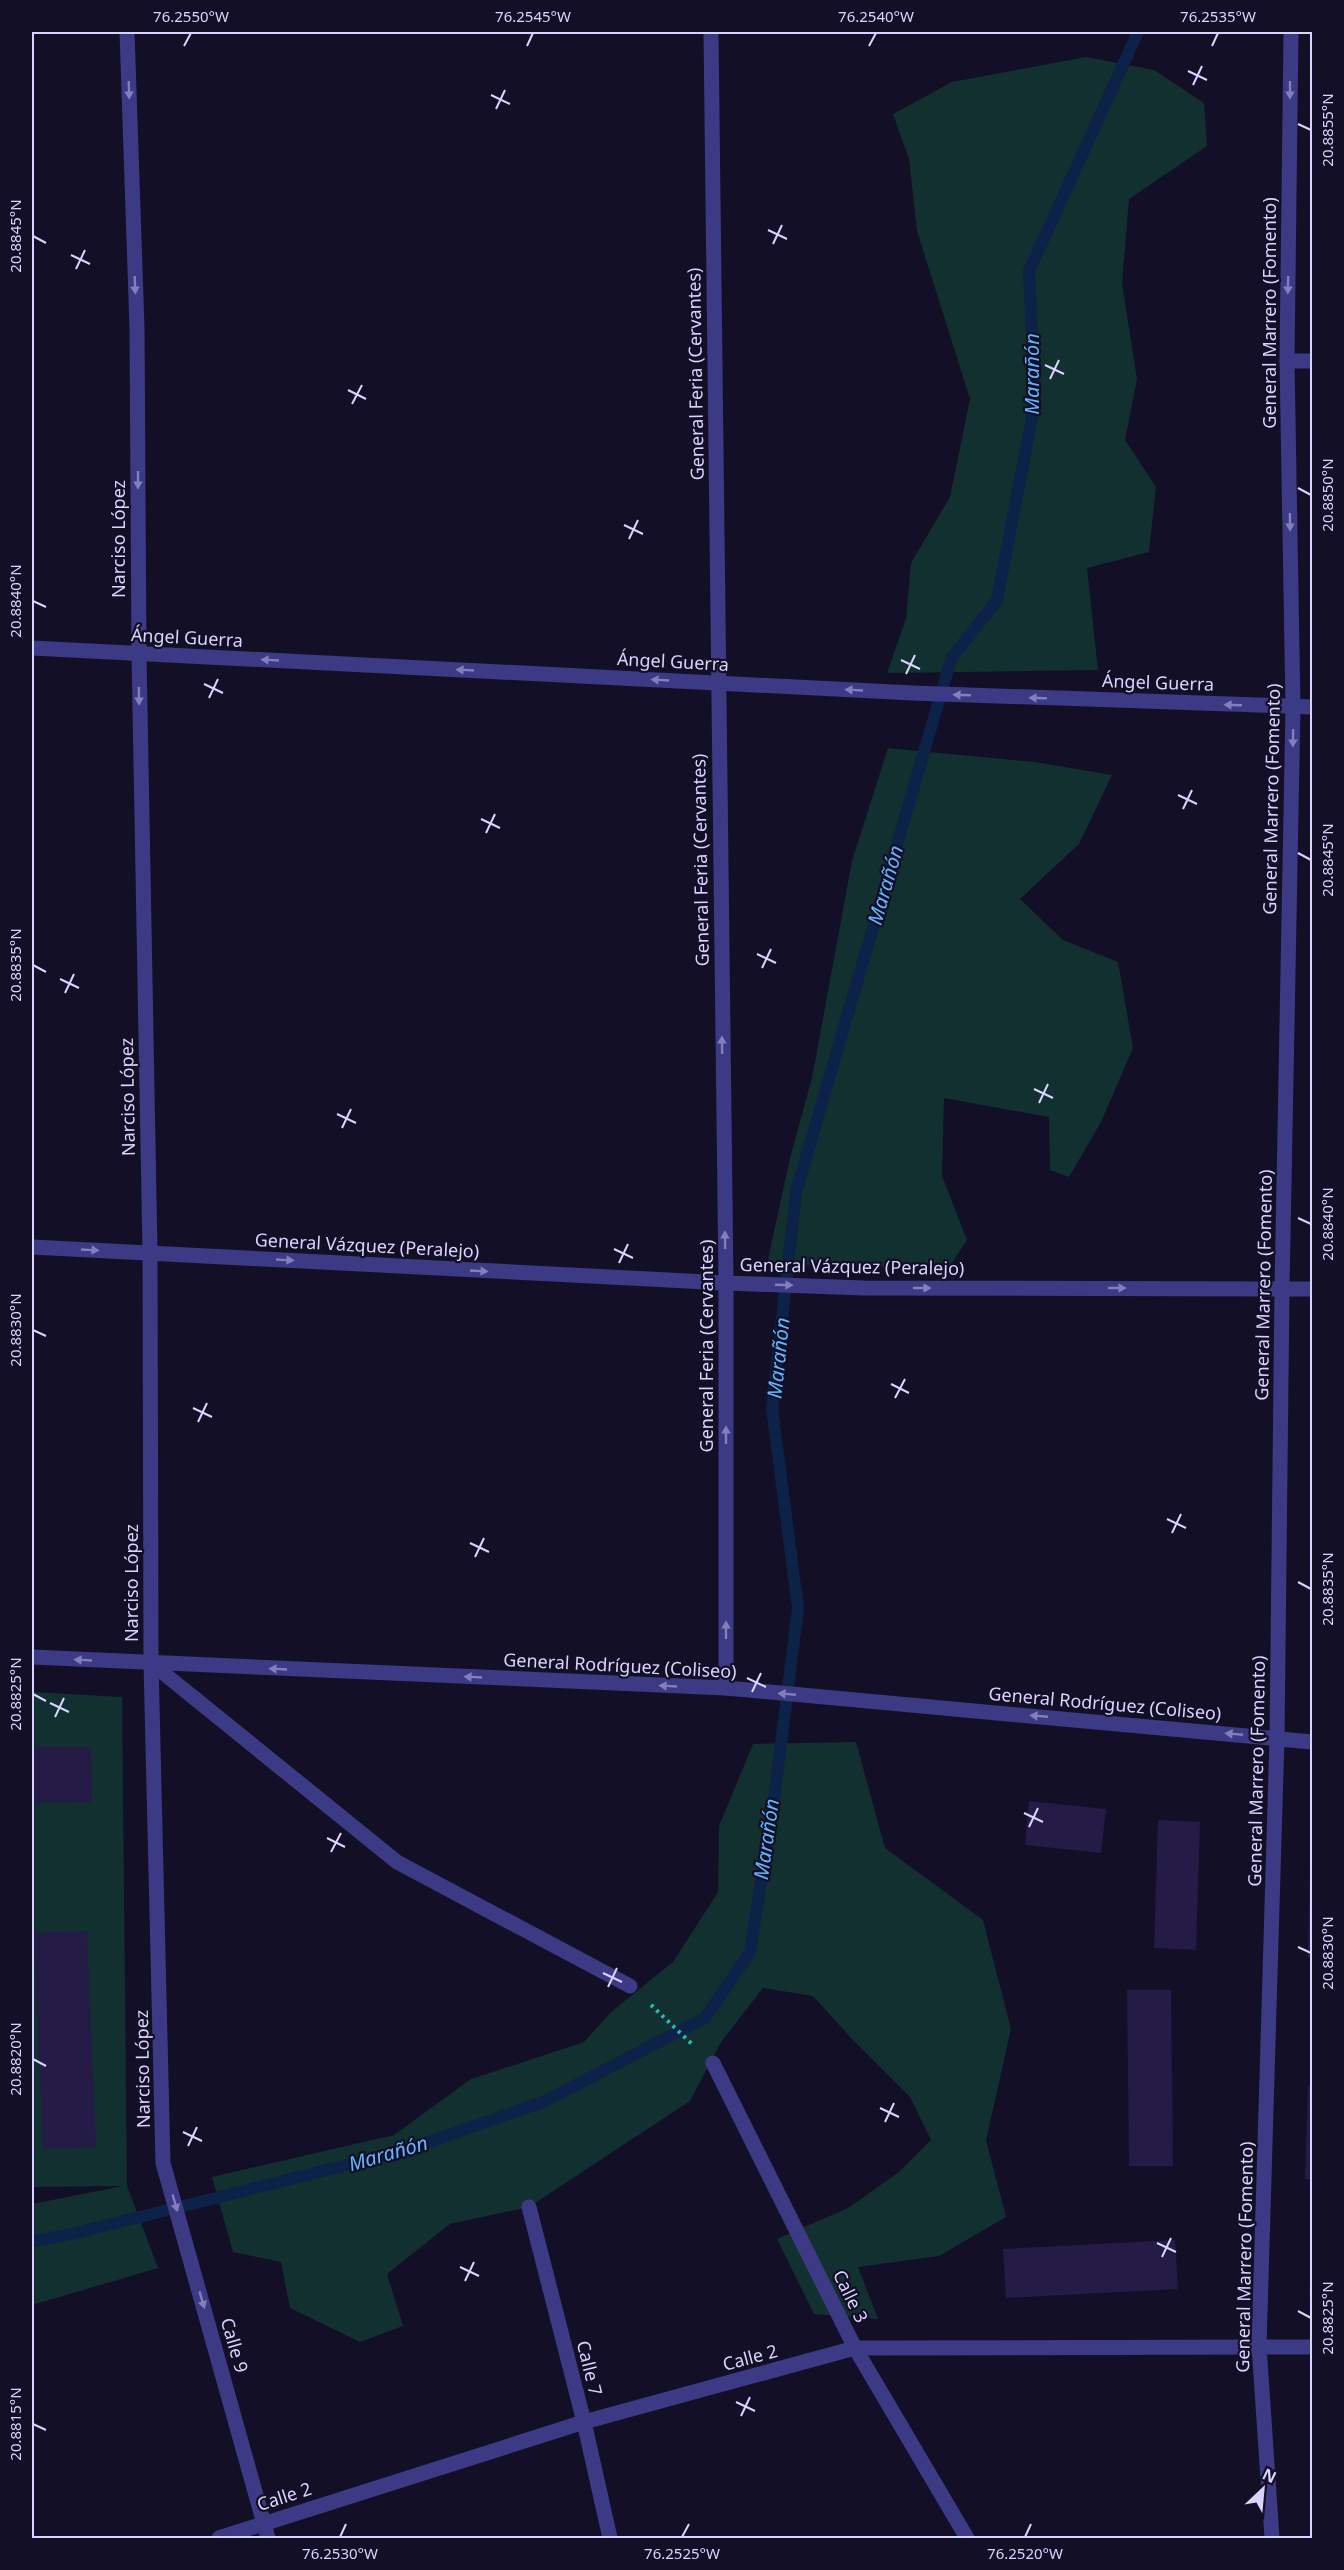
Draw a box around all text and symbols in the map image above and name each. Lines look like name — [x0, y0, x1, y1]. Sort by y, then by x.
text: 76.2550°W — [153, 6, 229, 26]
text: 76.2545°W — [495, 6, 571, 26]
text: 76.2540°W — [838, 6, 914, 26]
text: 76.2535°W — [1180, 6, 1256, 26]
one-way arrow — [125, 80, 134, 99]
one-way arrow — [1285, 80, 1295, 99]
text: 20.8855°N — [1317, 93, 1337, 167]
street label: General Marrero (Fomento) — [1257, 197, 1281, 429]
text: 20.8845°N — [5, 199, 25, 273]
street label: General Feria (Cervantes) — [681, 267, 709, 481]
one-way arrow — [131, 275, 140, 294]
one-way arrow — [1283, 275, 1293, 294]
water label: Marañón — [1018, 333, 1045, 415]
text: 20.8850°N — [1317, 458, 1337, 532]
one-way arrow — [133, 470, 142, 489]
street label: Narciso López — [106, 480, 130, 598]
one-way arrow — [1285, 512, 1295, 531]
text: 20.8840°N — [5, 564, 25, 638]
street label: Ángel Guerra — [130, 622, 244, 652]
street label: Ángel Guerra — [616, 646, 730, 676]
one-way arrow — [261, 656, 280, 665]
one-way arrow — [455, 666, 474, 675]
street label: Ángel Guerra — [1102, 668, 1214, 696]
one-way arrow — [650, 676, 669, 685]
street label: General Marrero (Fomento) — [1257, 683, 1285, 915]
one-way arrow — [135, 686, 144, 705]
one-way arrow — [845, 686, 864, 695]
one-way arrow — [952, 690, 971, 700]
one-way arrow — [1029, 693, 1048, 703]
one-way arrow — [1224, 700, 1243, 709]
one-way arrow — [1288, 728, 1298, 747]
street label: General Feria (Cervantes) — [686, 753, 714, 967]
text: 20.8845°N — [1317, 823, 1337, 897]
water label: Marañón — [861, 842, 909, 928]
text: 20.8835°N — [5, 928, 25, 1002]
one-way arrow — [718, 1035, 727, 1054]
street label: Narciso López — [114, 1038, 140, 1156]
street label: General Marrero (Fomento) — [1249, 1169, 1277, 1401]
text: 20.8840°N — [1317, 1187, 1337, 1261]
street label: General Vázquez (Peralejo) — [254, 1227, 480, 1263]
one-way arrow — [720, 1230, 730, 1249]
street label: General Feria (Cervantes) — [694, 1240, 718, 1452]
one-way arrow — [80, 1246, 99, 1255]
street label: General Vázquez (Peralejo) — [739, 1252, 965, 1280]
one-way arrow — [275, 1256, 294, 1265]
one-way arrow — [470, 1266, 489, 1275]
one-way arrow — [775, 1281, 794, 1290]
one-way arrow — [913, 1283, 932, 1293]
one-way arrow — [1108, 1283, 1127, 1293]
text: 20.8830°N — [5, 1293, 25, 1367]
water label: Marañón — [760, 1316, 796, 1400]
one-way arrow — [721, 1425, 731, 1444]
street label: Narciso López — [119, 1524, 143, 1642]
text: 20.8835°N — [1317, 1552, 1337, 1626]
one-way arrow — [721, 1620, 731, 1639]
street label: General Rodríguez (Coliseo) — [503, 1647, 737, 1683]
one-way arrow — [74, 1655, 93, 1664]
street label: General Marrero (Fomento) — [1242, 1655, 1270, 1887]
text: 20.8825°N — [5, 1657, 25, 1731]
one-way arrow — [269, 1664, 288, 1673]
one-way arrow — [463, 1673, 482, 1682]
one-way arrow — [658, 1681, 677, 1690]
street label: General Rodríguez (Coliseo) — [988, 1681, 1222, 1725]
one-way arrow — [778, 1689, 797, 1699]
one-way arrow — [1030, 1712, 1049, 1721]
one-way arrow — [1224, 1729, 1243, 1739]
water label: Marañón — [747, 1797, 785, 1881]
text: 20.8830°N — [1317, 1916, 1337, 1990]
street label: Narciso López — [129, 2010, 155, 2128]
text: 20.8820°N — [5, 2022, 25, 2096]
water label: Marañón — [345, 2129, 431, 2177]
street label: General Marrero (Fomento) — [1230, 2141, 1258, 2373]
one-way arrow — [170, 2194, 180, 2212]
street label: Calle 3 — [828, 2266, 874, 2326]
text: 20.8825°N — [1317, 2281, 1337, 2355]
one-way arrow — [198, 2291, 207, 2309]
street label: Calle 9 — [216, 2315, 254, 2375]
street label: Calle 7 — [572, 2338, 608, 2398]
street label: Calle 2 — [720, 2338, 780, 2376]
text: 20.8815°N — [5, 2387, 25, 2461]
north arrow — [1233, 2459, 1293, 2519]
text: N — [1259, 2463, 1280, 2488]
street label: Calle 2 — [254, 2476, 314, 2516]
text: 76.2530°W — [302, 2543, 378, 2563]
text: 76.2525°W — [644, 2543, 720, 2563]
text: 76.2520°W — [987, 2543, 1063, 2563]

